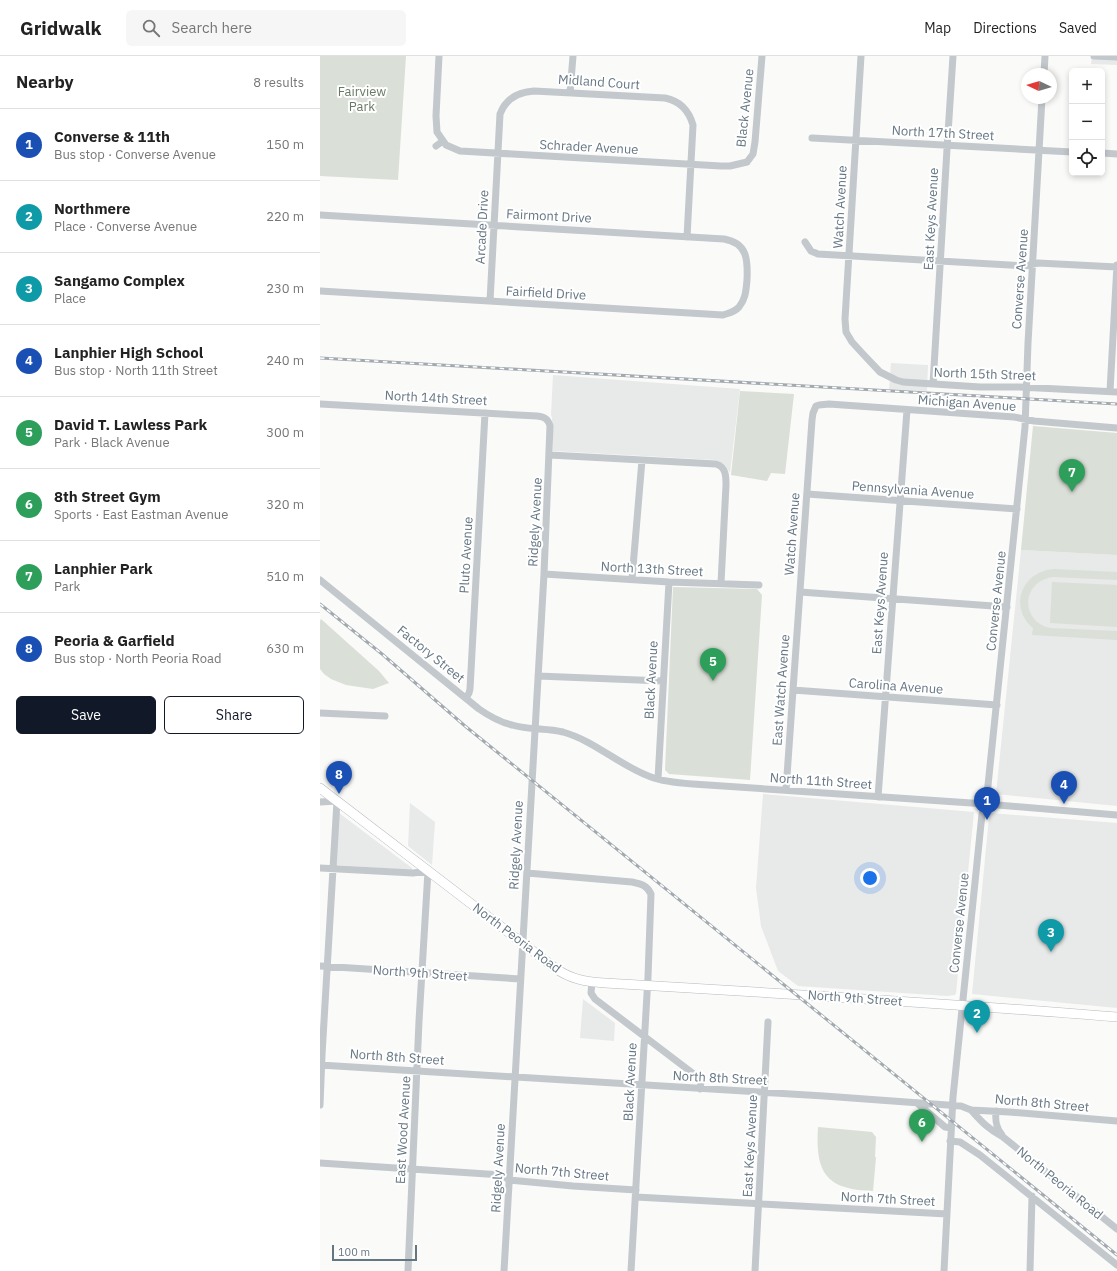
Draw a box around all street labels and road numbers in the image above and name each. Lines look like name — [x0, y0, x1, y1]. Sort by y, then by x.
street label: Black Avenue — [732, 68, 758, 148]
street label: Midland Court — [558, 71, 640, 93]
street label: North 17th Street — [891, 122, 995, 144]
street label: Schrader Avenue — [539, 136, 639, 158]
street label: Watch Avenue — [829, 165, 851, 249]
street label: East Keys Avenue — [920, 167, 942, 271]
street label: Arcade Drive — [472, 189, 492, 265]
street label: Fairmont Drive — [506, 205, 592, 227]
street label: Converse Avenue — [1008, 228, 1032, 330]
street label: Fairfield Drive — [505, 282, 587, 304]
street label: North 15th Street — [933, 364, 1037, 384]
street label: North 14th Street — [384, 387, 488, 409]
street label: Michigan Avenue — [917, 391, 1017, 415]
street label: Ridgely Avenue — [524, 477, 546, 567]
street label: Pennsylvania Avenue — [851, 477, 975, 503]
street label: Watch Avenue — [781, 492, 803, 576]
street label: Pluto Avenue — [455, 516, 477, 594]
street label: Converse Avenue — [982, 550, 1010, 652]
street label: East Keys Avenue — [868, 551, 892, 655]
street label: North 13th Street — [600, 558, 704, 580]
street label: Factory Street — [394, 622, 468, 686]
street label: East Watch Avenue — [769, 634, 793, 746]
street label: Black Avenue — [640, 640, 662, 720]
street label: Carolina Avenue — [848, 674, 944, 698]
street label: North 11th Street — [769, 769, 873, 793]
street label: Ridgely Avenue — [505, 800, 527, 890]
street label: Converse Avenue — [945, 872, 973, 974]
street label: North Peoria Road — [469, 899, 565, 977]
street label: North 9th Street — [372, 961, 468, 985]
street label: North 9th Street — [807, 986, 903, 1010]
street label: Black Avenue — [619, 1042, 641, 1122]
street label: North 8th Street — [349, 1045, 445, 1069]
street label: North 8th Street — [672, 1067, 768, 1089]
street label: East Wood Avenue — [392, 1075, 414, 1185]
street label: North 8th Street — [994, 1090, 1090, 1116]
street label: East Keys Avenue — [739, 1094, 761, 1198]
street label: Ridgely Avenue — [487, 1123, 509, 1213]
street label: North Peoria Road — [1013, 1143, 1107, 1223]
street label: North 7th Street — [514, 1159, 610, 1185]
street label: North 7th Street — [840, 1188, 936, 1210]

